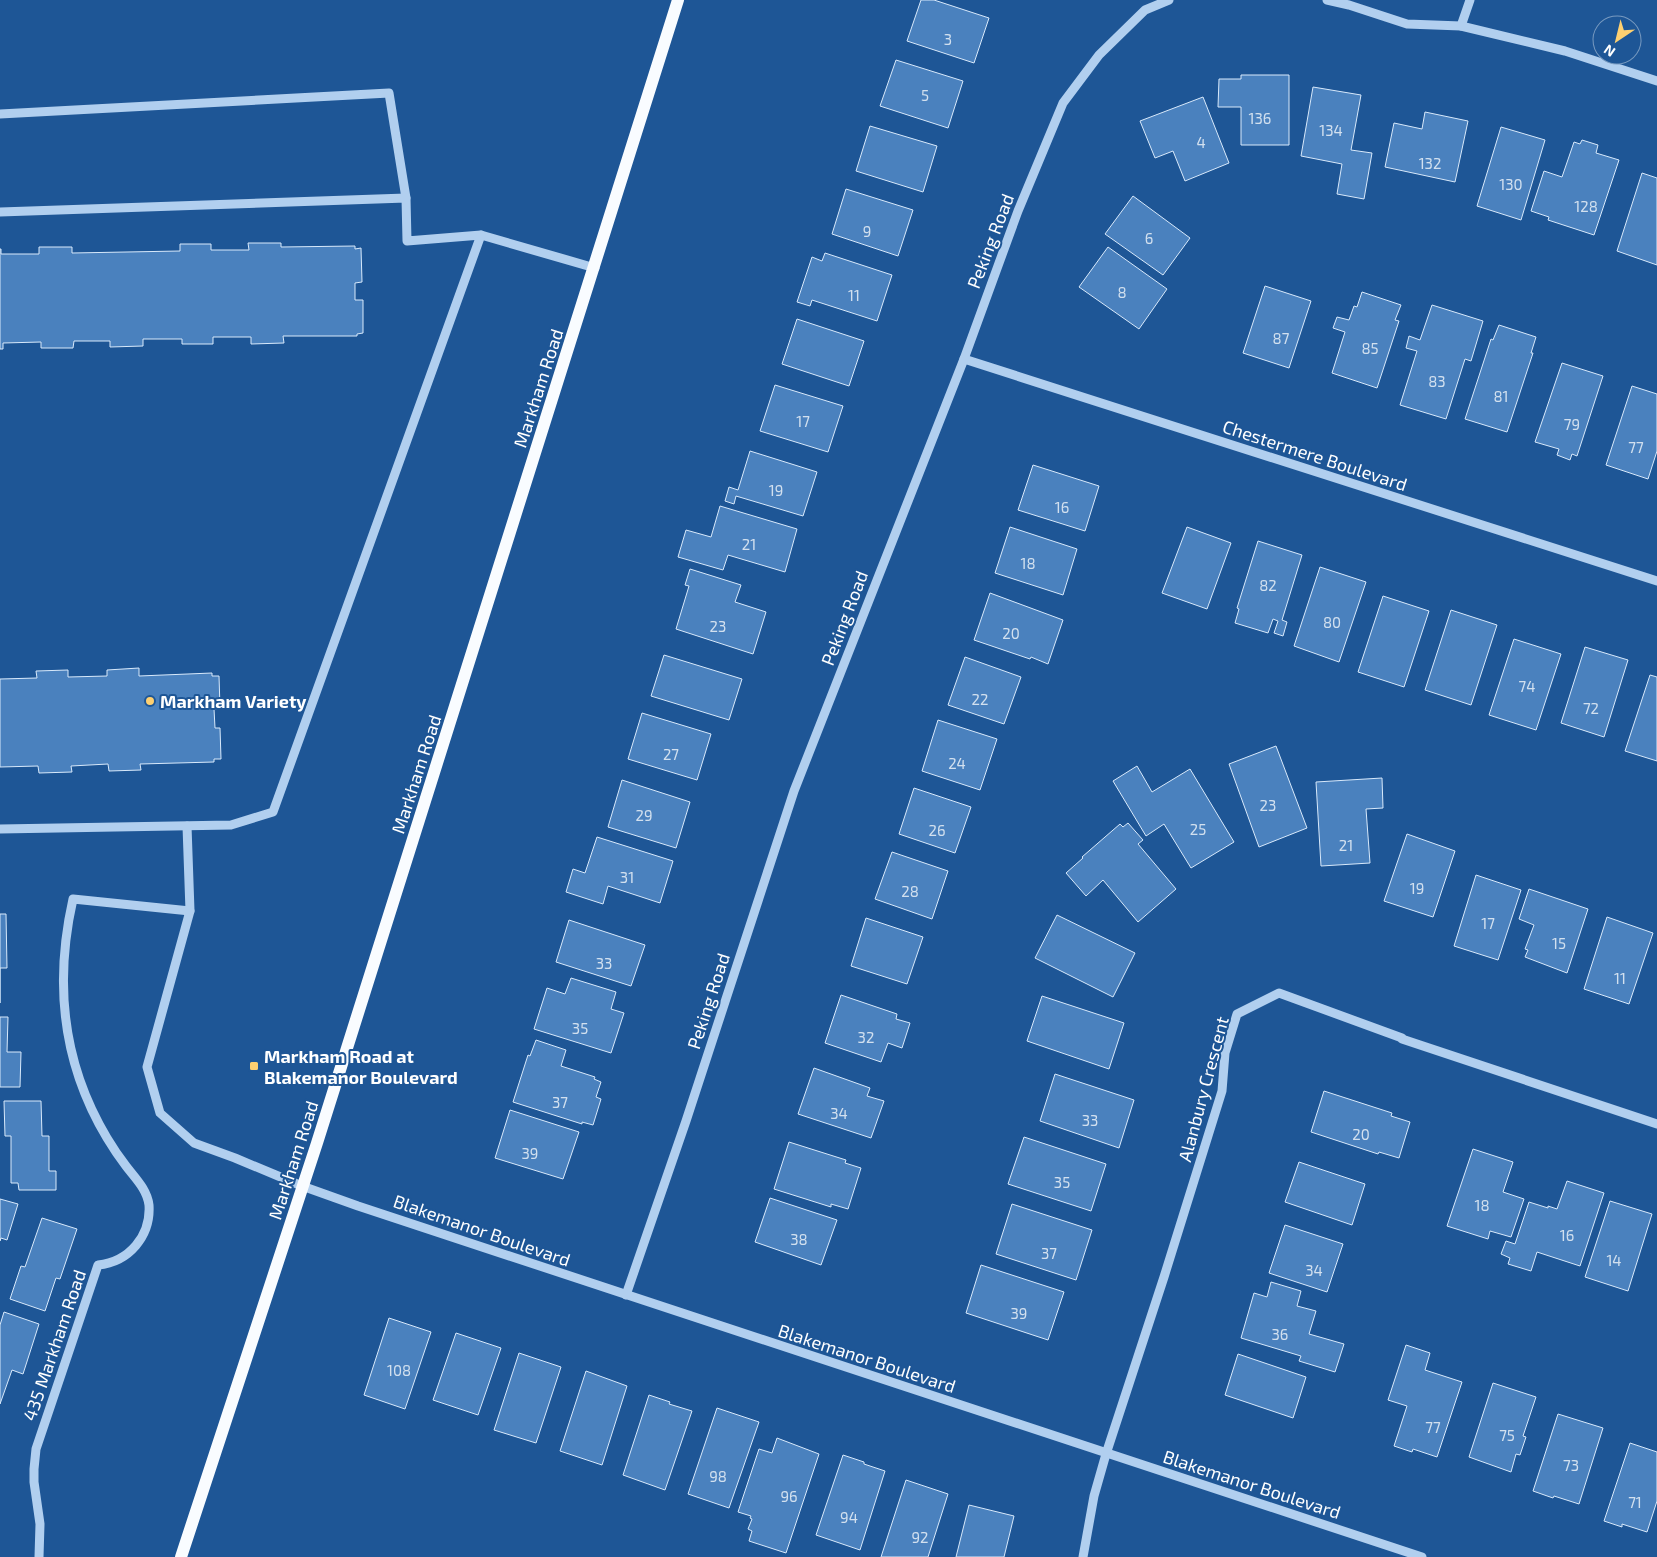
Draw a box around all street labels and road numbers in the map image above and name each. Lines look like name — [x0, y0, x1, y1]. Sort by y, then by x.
street label: Peking Road — [962, 190, 1018, 292]
street label: Markham Road — [508, 326, 568, 450]
street label: Chestermere Boulevard — [1220, 415, 1410, 495]
street label: Peking Road — [816, 567, 872, 669]
street label: Markham Road — [386, 712, 446, 836]
street label: Peking Road — [682, 950, 734, 1052]
street label: Alanbury Crescent — [1173, 1014, 1233, 1164]
street label: Markham Road — [263, 1098, 323, 1222]
street label: Blakemanor Boulevard — [391, 1189, 573, 1271]
street label: 435 Markham Road — [18, 1267, 90, 1423]
street label: Blakemanor Boulevard — [775, 1319, 959, 1397]
street label: Blakemanor Boulevard — [1160, 1445, 1344, 1523]

